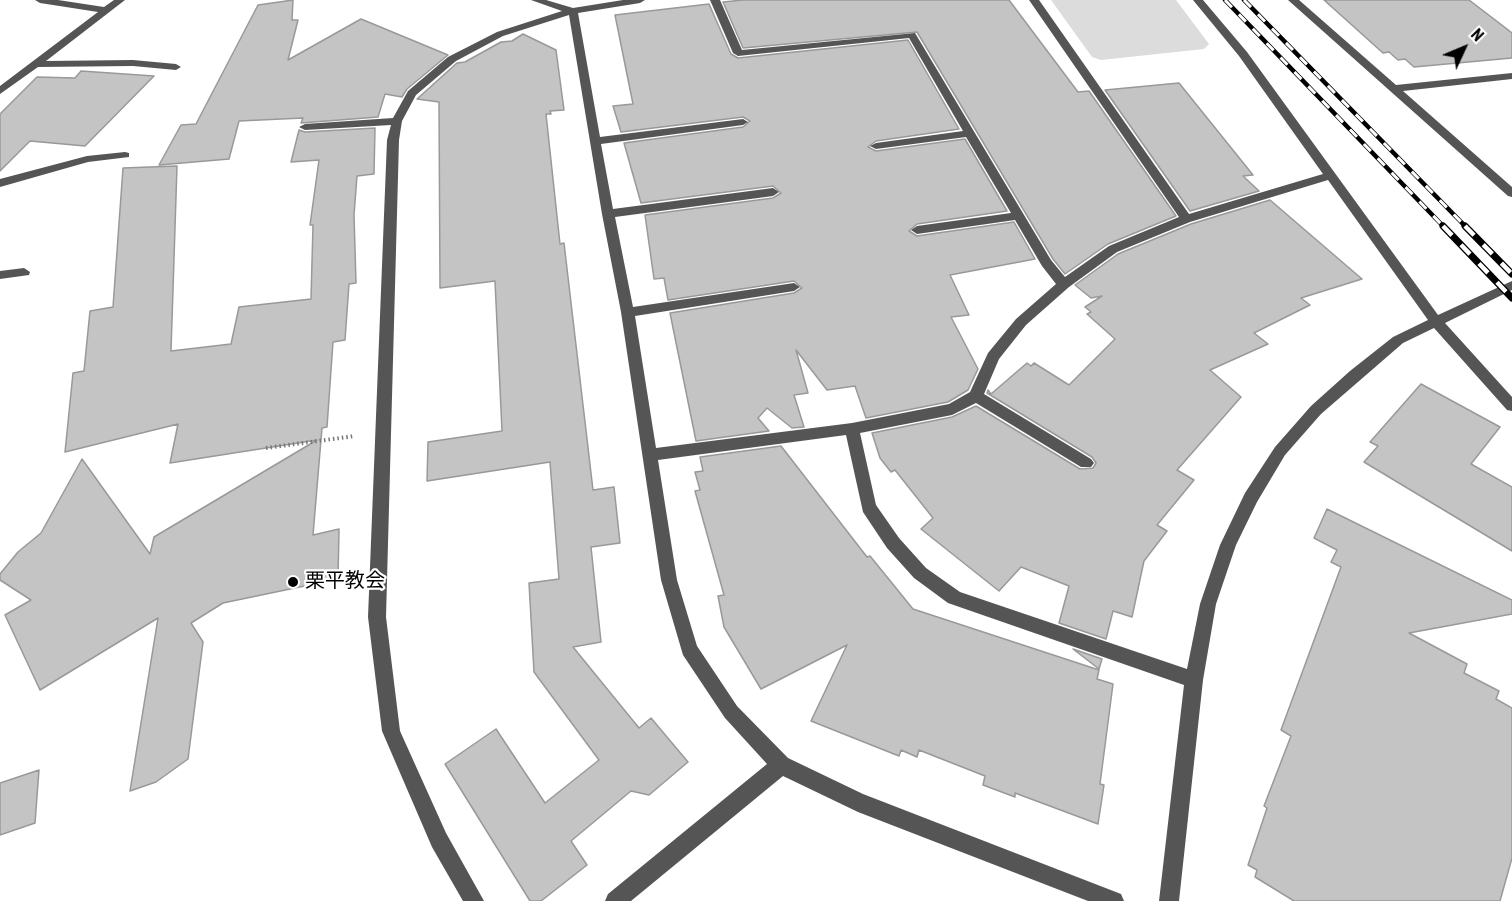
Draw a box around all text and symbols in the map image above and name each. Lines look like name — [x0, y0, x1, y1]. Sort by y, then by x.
north arrow — [1434, 18, 1494, 78]
text: N — [1467, 25, 1488, 45]
place label: 栗平教会 — [305, 570, 385, 594]
marker: 栗平教会 — [286, 575, 300, 589]

